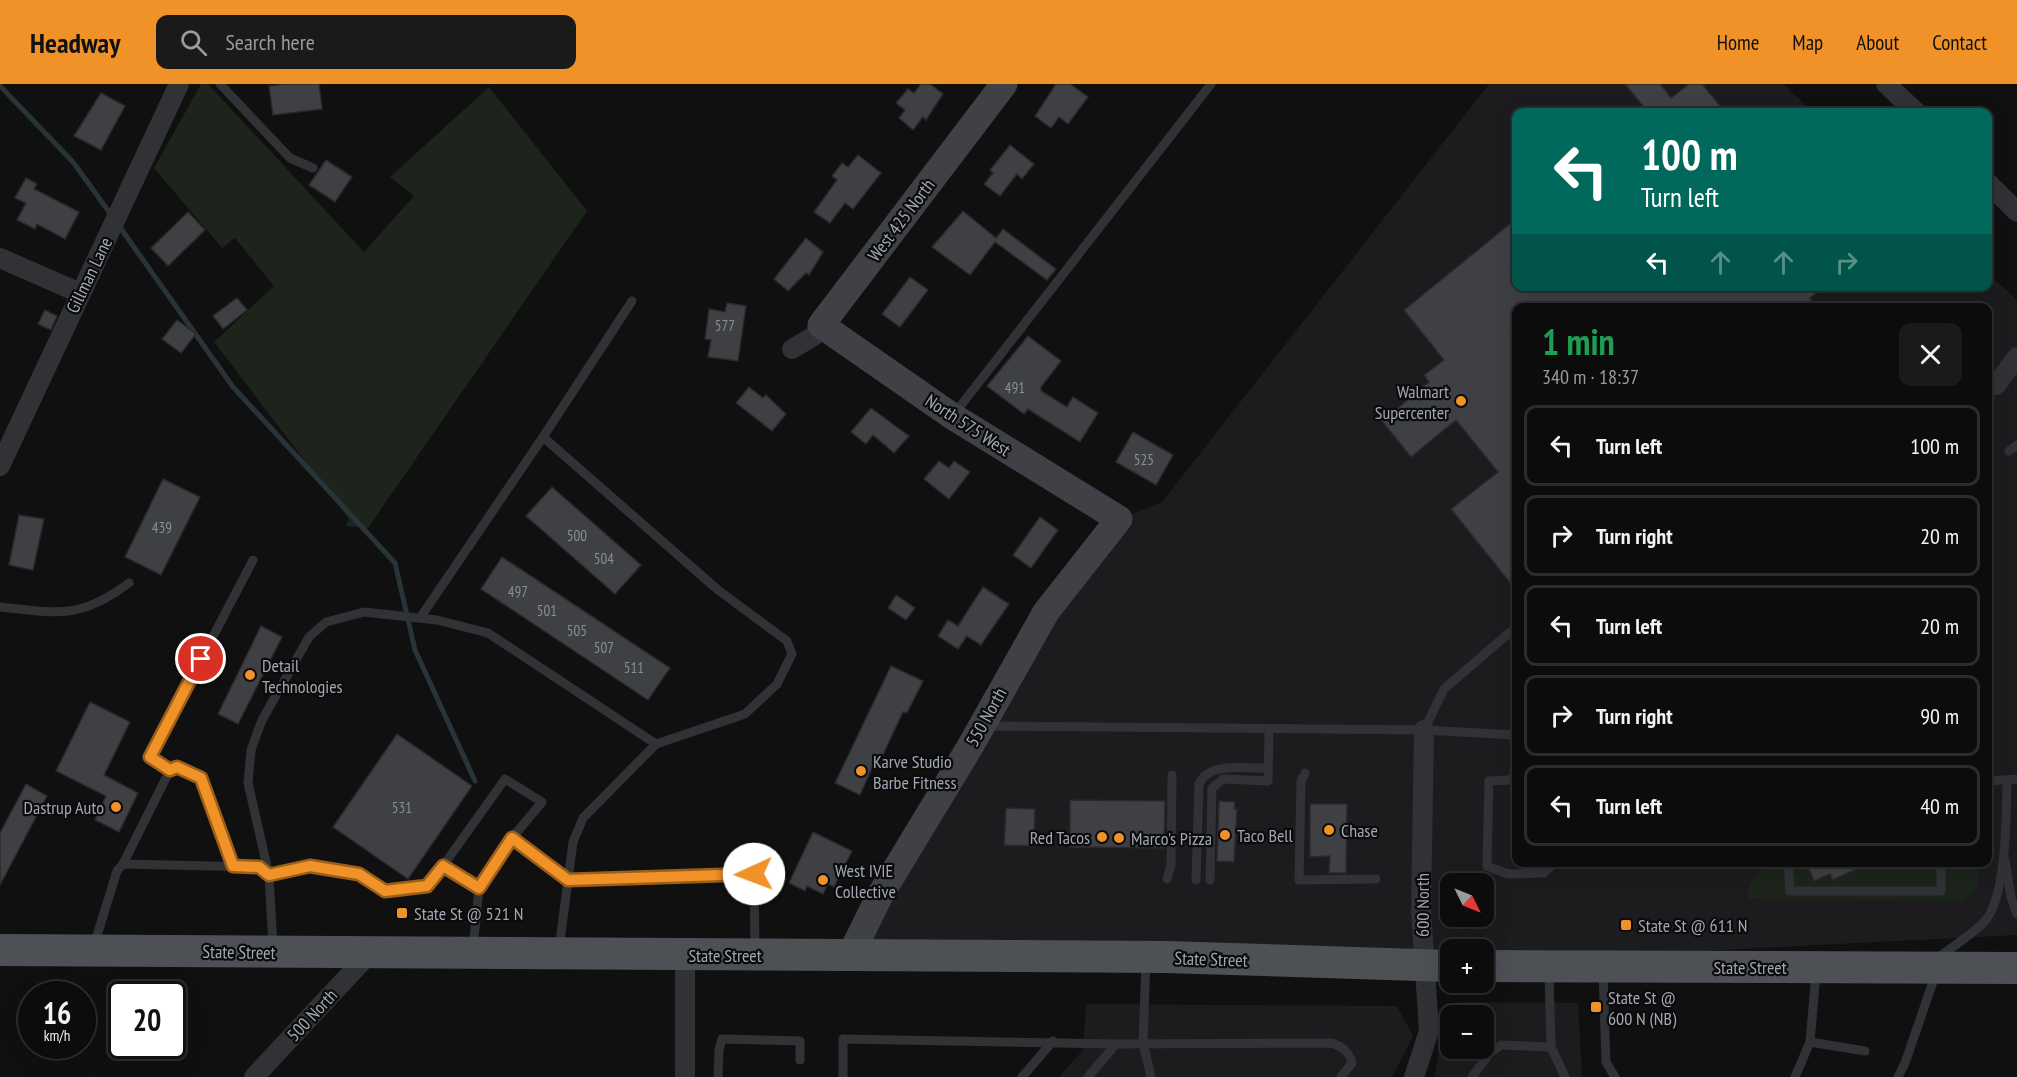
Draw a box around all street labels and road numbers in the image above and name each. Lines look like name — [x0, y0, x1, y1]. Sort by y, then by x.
street label: West 425 North — [862, 174, 940, 266]
street label: Gillman Lane — [61, 233, 117, 317]
street label: North 575 West — [921, 389, 1015, 461]
street label: 550 North — [960, 684, 1012, 750]
street label: 600 North — [1411, 873, 1434, 937]
street label: State Street — [202, 940, 276, 964]
street label: State Street — [688, 944, 762, 967]
street label: State Street — [1174, 946, 1248, 972]
street label: State Street — [1713, 956, 1787, 979]
street label: 500 North — [282, 984, 342, 1046]

